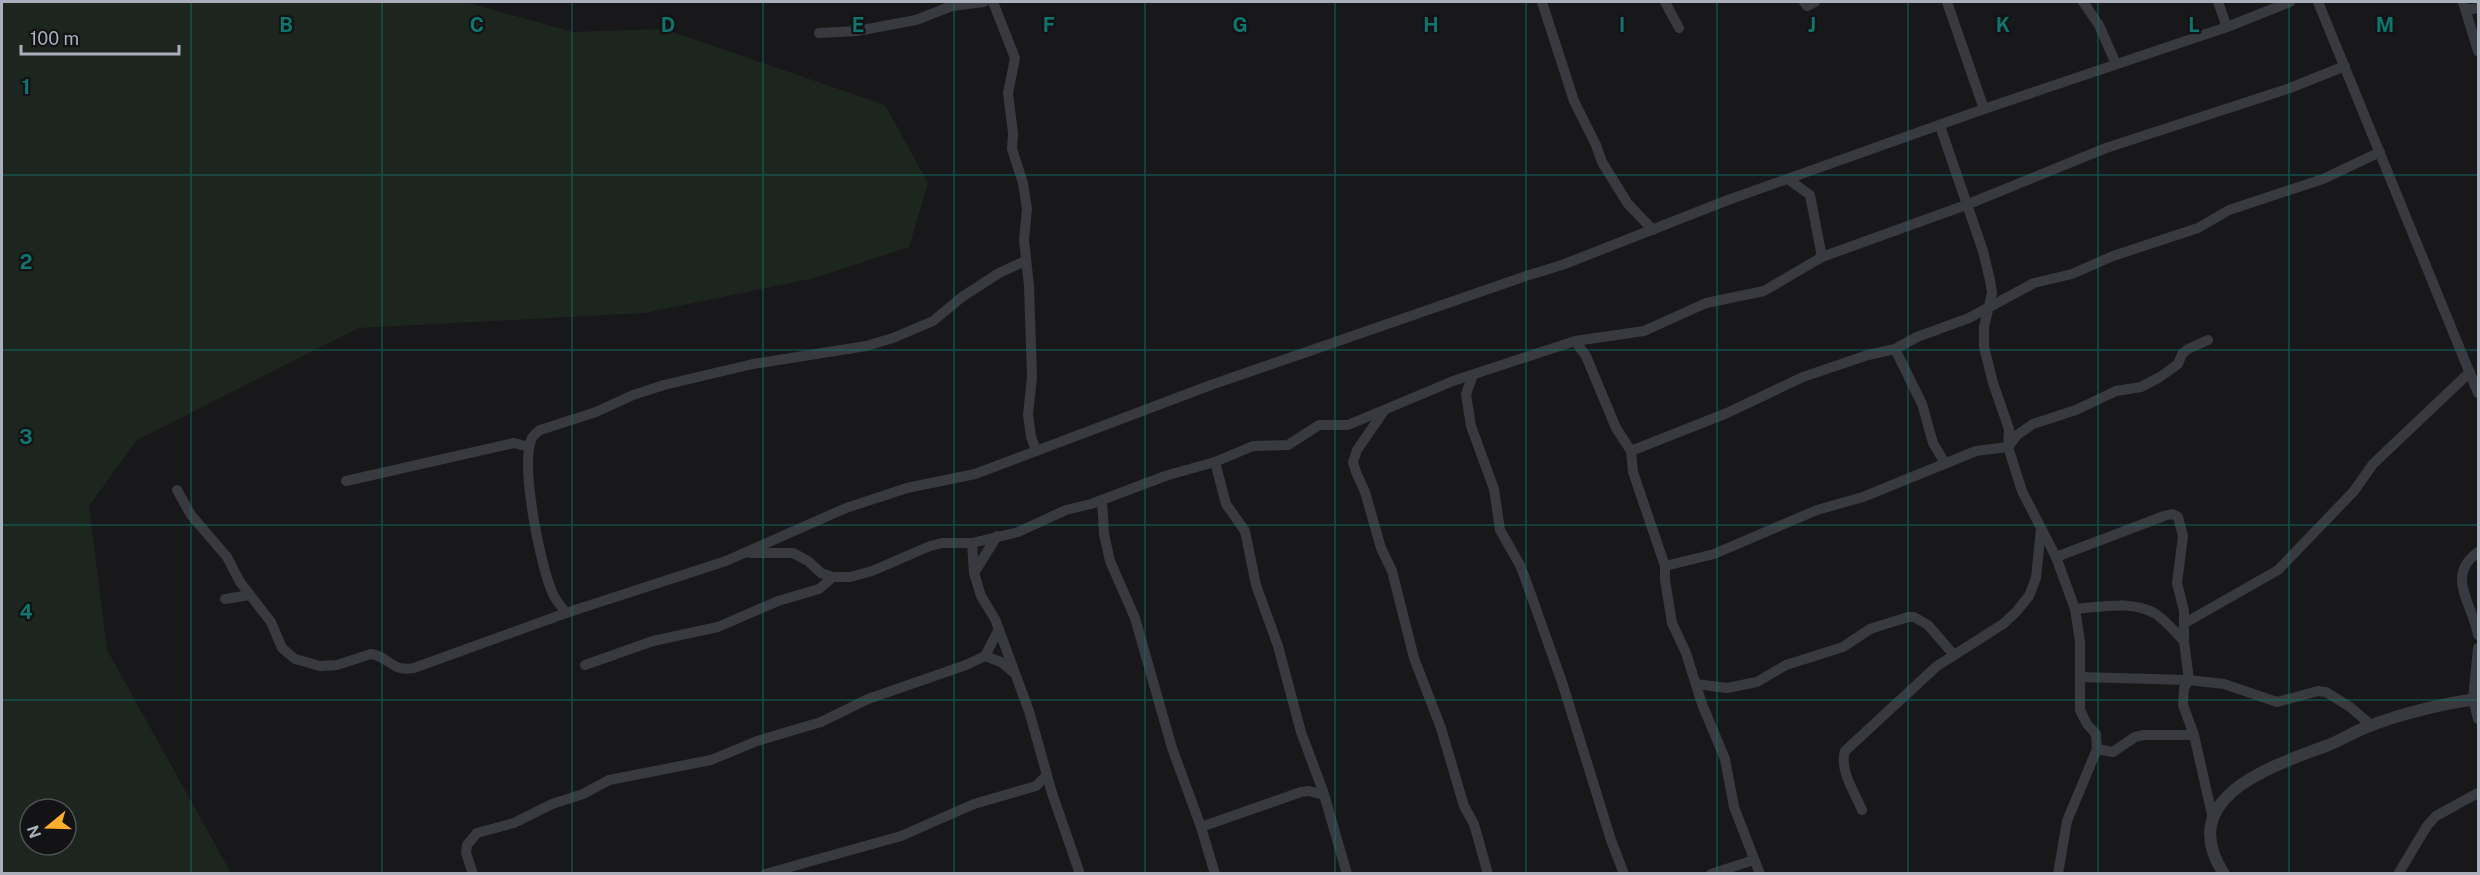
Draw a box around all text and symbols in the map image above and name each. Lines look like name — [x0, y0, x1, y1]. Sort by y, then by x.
text: B — [279, 13, 293, 37]
text: C — [470, 13, 484, 37]
text: D — [661, 13, 675, 37]
text: E — [852, 13, 864, 37]
text: F — [1043, 13, 1055, 37]
text: G — [1232, 13, 1248, 37]
text: H — [1423, 13, 1439, 37]
text: I — [1619, 13, 1625, 37]
text: J — [1808, 13, 1816, 37]
text: K — [1996, 13, 2010, 37]
text: L — [2188, 13, 2200, 37]
text: M — [2376, 13, 2394, 37]
scale bar — [21, 18, 178, 56]
text: 100 m — [30, 28, 79, 49]
text: 1 — [22, 75, 30, 99]
text: 2 — [20, 250, 32, 274]
text: 3 — [19, 425, 33, 449]
text: 4 — [19, 600, 33, 624]
north arrow — [18, 797, 78, 857]
text: N — [23, 823, 45, 841]

